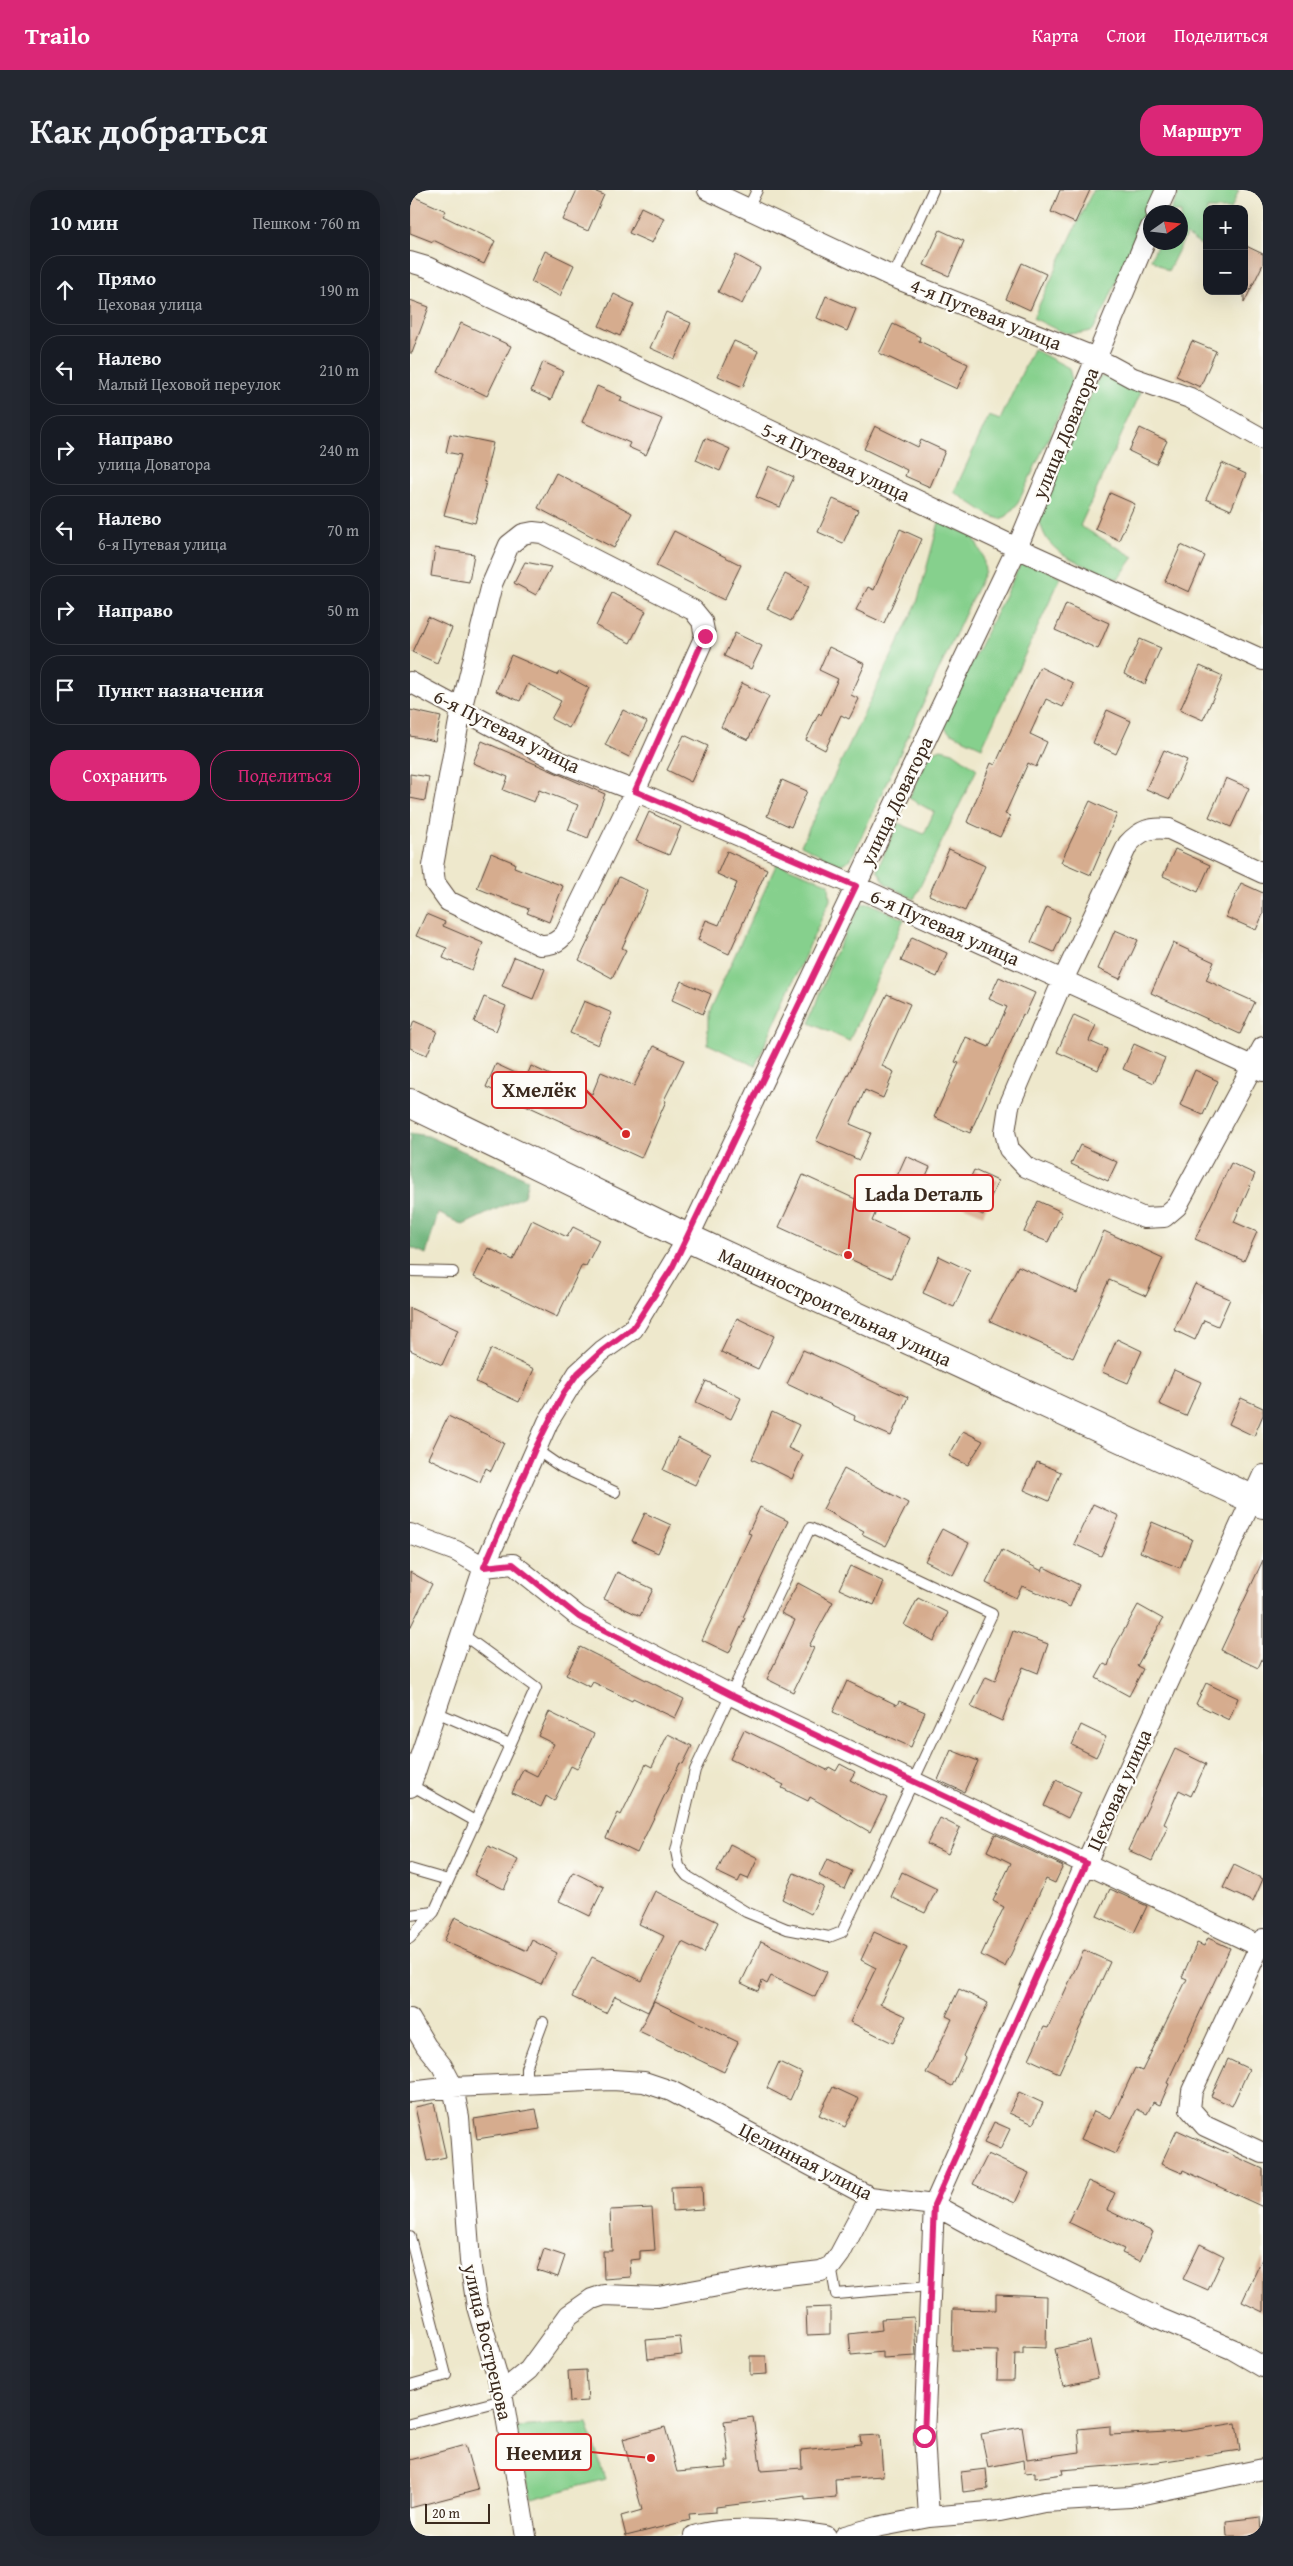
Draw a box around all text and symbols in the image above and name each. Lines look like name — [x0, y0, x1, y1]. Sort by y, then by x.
text: Trailo — [25, 18, 90, 53]
text: Карта — [1032, 22, 1079, 49]
text: Слои — [1107, 22, 1146, 49]
text: Поделиться — [1174, 22, 1268, 49]
text: Как добраться — [30, 105, 268, 156]
button: Маршрут — [1140, 105, 1263, 156]
north arrow — [1143, 205, 1188, 250]
map controls — [1203, 205, 1248, 295]
button: + — [1203, 205, 1248, 250]
text: 10 мин — [50, 207, 118, 238]
text: Пешком · 760 m — [253, 211, 360, 235]
button: − — [1203, 250, 1248, 295]
text: Прямо — [98, 264, 156, 292]
street label: 4-я Путевая улица — [906, 270, 1067, 357]
icon: ahead — [51, 276, 79, 304]
text: 190 m — [319, 278, 359, 302]
text: Цеховая улица — [98, 292, 202, 316]
text: Налево — [98, 344, 161, 372]
icon: left — [51, 356, 79, 384]
text: 210 m — [319, 358, 359, 382]
street label: улица Доватора — [1023, 362, 1106, 504]
text: Малый Цеховой переулок — [98, 372, 281, 396]
street label: 5-я Путевая улица — [757, 414, 916, 509]
text: Направо — [98, 424, 173, 452]
icon: right — [51, 436, 79, 464]
text: 240 m — [319, 438, 359, 462]
text: улица Доватора — [98, 452, 211, 476]
text: Налево — [98, 504, 161, 532]
icon: left — [51, 516, 79, 544]
text: 70 m — [327, 518, 359, 542]
text: 6-я Путевая улица — [98, 532, 227, 556]
icon: right — [51, 596, 79, 624]
text: Направо — [98, 596, 173, 624]
text: 50 m — [327, 598, 359, 622]
route end — [694, 625, 717, 648]
icon: arrive — [51, 676, 79, 704]
text: Пункт назначения — [98, 676, 264, 704]
street label: 6-я Путевая улица — [429, 681, 586, 780]
street label: улица Доватора — [851, 731, 940, 871]
button: Сохранить — [50, 750, 200, 801]
button: Поделиться — [210, 750, 360, 801]
street label: 6-я Путевая улица — [866, 881, 1025, 973]
callout: Хмелёк — [492, 1072, 586, 1108]
text: Хмелёк — [502, 1074, 577, 1105]
callout: Lada Dеталь — [855, 1175, 993, 1211]
text: Lada Dеталь — [865, 1178, 983, 1209]
street label: Машиностроительная улица — [714, 1240, 957, 1374]
street label: Цеховая улица — [1079, 1724, 1159, 1855]
street label: Целинная улица — [734, 2114, 878, 2207]
street label: улица Вострецова — [456, 2260, 521, 2423]
route start — [913, 2425, 936, 2448]
callout: Неемия — [496, 2434, 591, 2470]
text: Неемия — [506, 2437, 582, 2468]
scale bar — [425, 2501, 490, 2524]
text: 20 m — [432, 2503, 460, 2523]

